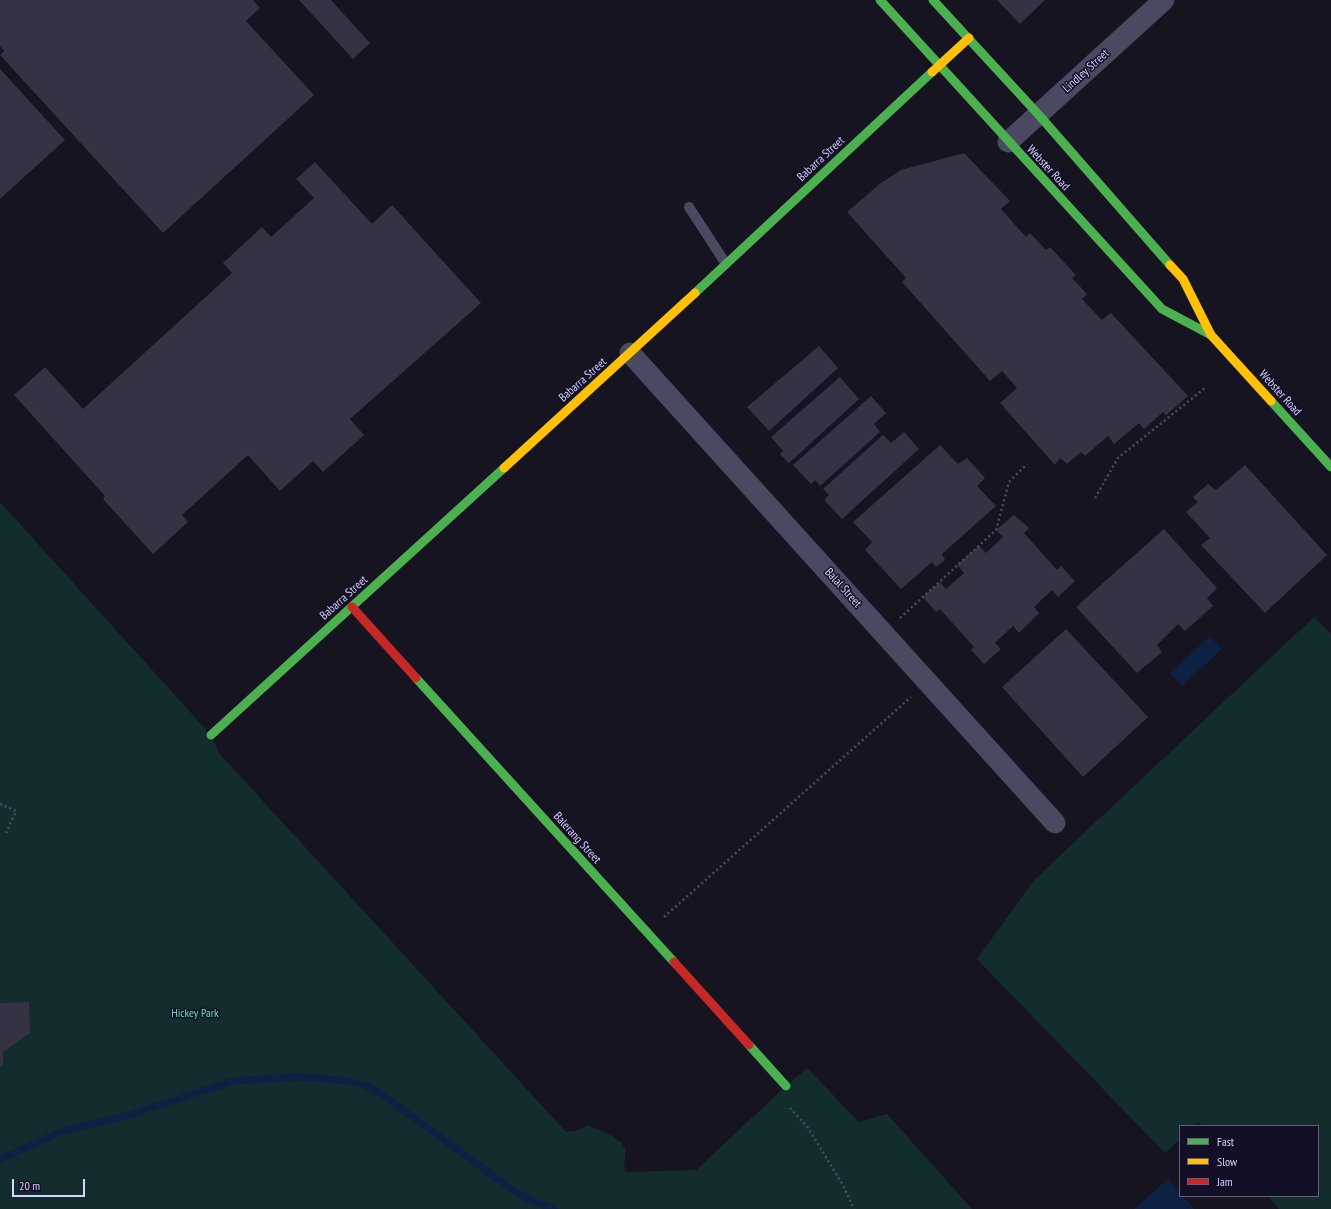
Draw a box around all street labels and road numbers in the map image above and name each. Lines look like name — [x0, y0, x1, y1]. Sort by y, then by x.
street label: Lindley Street — [1060, 46, 1112, 96]
street label: Babarra Street — [794, 134, 848, 184]
street label: Webster Road — [1024, 142, 1072, 194]
street label: Babarra Street — [556, 355, 610, 405]
street label: Webster Road — [1256, 367, 1304, 419]
street label: Balal Street — [822, 565, 864, 611]
street label: Babarra Street — [317, 573, 371, 623]
street label: Balerang Street — [550, 809, 604, 867]

